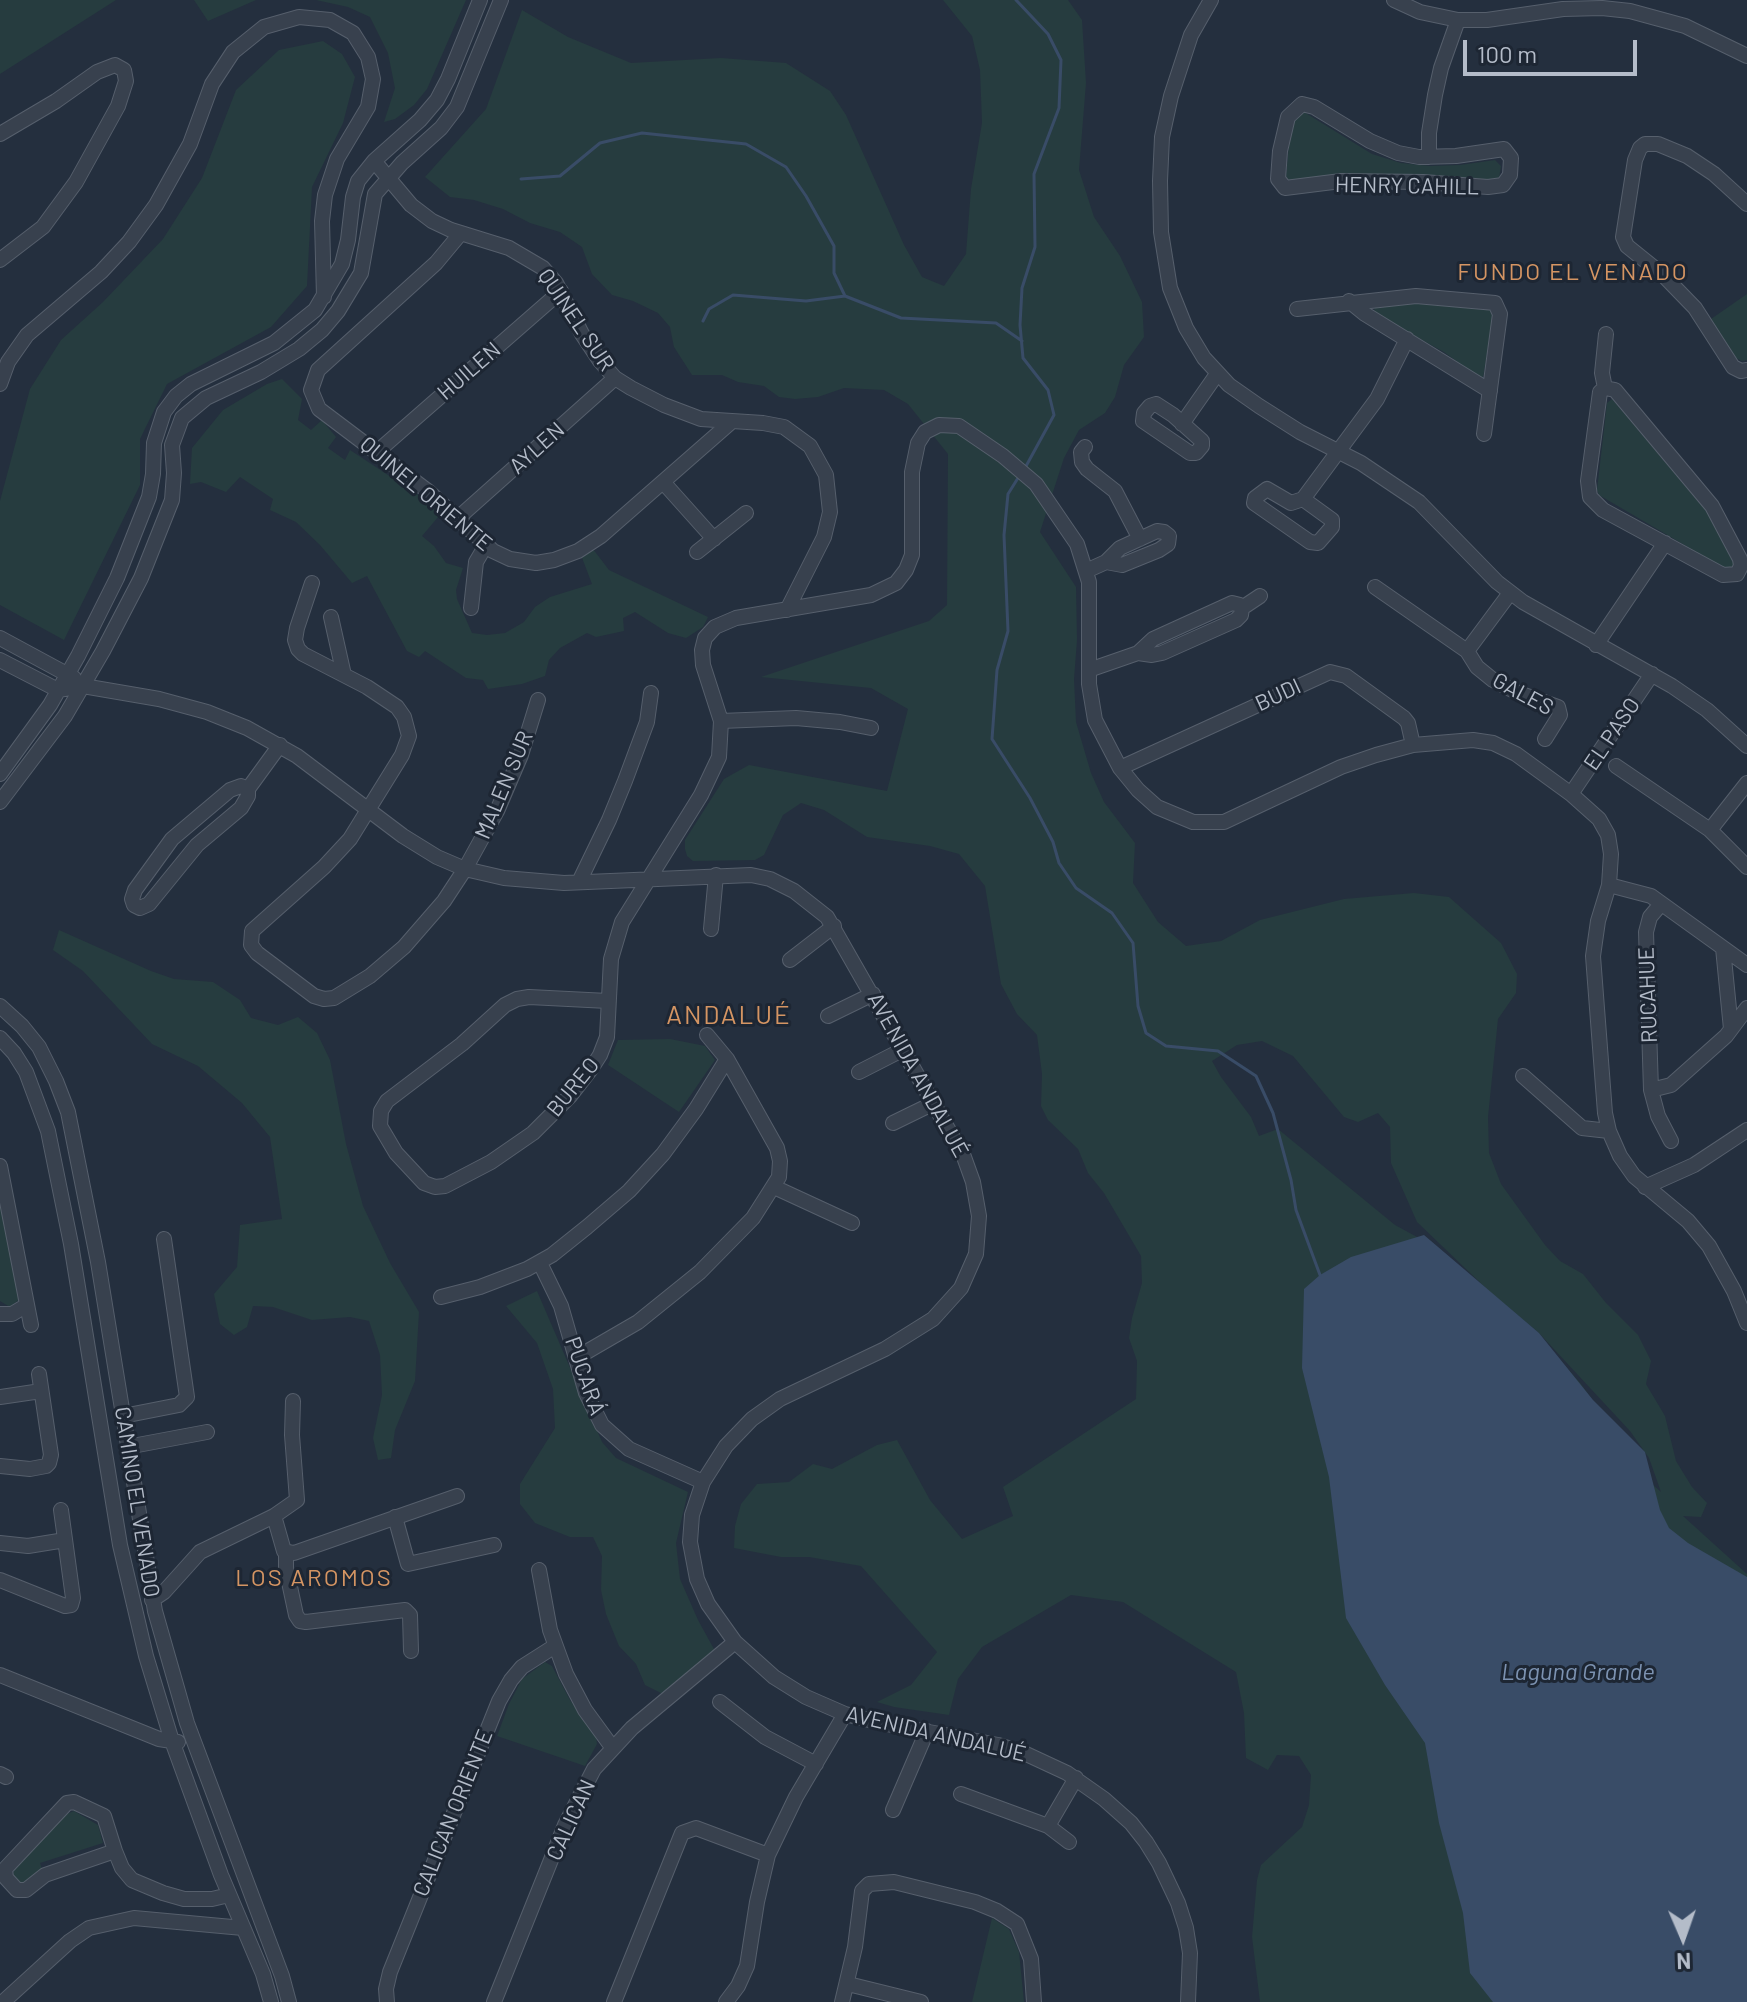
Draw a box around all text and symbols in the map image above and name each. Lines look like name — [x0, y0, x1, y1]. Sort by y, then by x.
scale bar — [1467, 24, 1641, 74]
text: 100 m — [1477, 39, 1537, 68]
street label: HENRY CAHILL — [1335, 172, 1479, 200]
district label: FUNDO EL VENADO — [1457, 258, 1689, 286]
street label: QUINEL SUR — [532, 264, 620, 376]
street label: HUILEN — [432, 336, 506, 406]
street label: AYLEN — [504, 416, 570, 480]
street label: QUINEL ORIENTE — [355, 431, 497, 557]
street label: GALES — [1488, 667, 1558, 721]
street label: BUDI — [1251, 673, 1305, 717]
street label: EL PASO — [1578, 693, 1646, 775]
street label: MALEN SUR — [469, 727, 539, 843]
street label: RUCAHUE — [1633, 947, 1663, 1043]
street label: AVENIDA ANDALUÉ — [862, 988, 974, 1162]
district label: ANDALUÉ — [666, 999, 792, 1031]
street label: BUREO — [541, 1052, 605, 1122]
street label: PUCARÁ — [559, 1333, 611, 1419]
street label: CAMINO EL VENADO — [109, 1405, 165, 1599]
district label: LOS AROMOS — [235, 1564, 393, 1592]
water label: Laguna Grande — [1501, 1658, 1655, 1686]
street label: AVENIDA ANDALUÉ — [843, 1700, 1029, 1768]
street label: CALICAN ORIENTE — [407, 1726, 499, 1900]
street label: CALICAN — [541, 1775, 601, 1865]
north arrow — [1643, 1898, 1723, 1978]
text: N — [1676, 1949, 1692, 1975]

